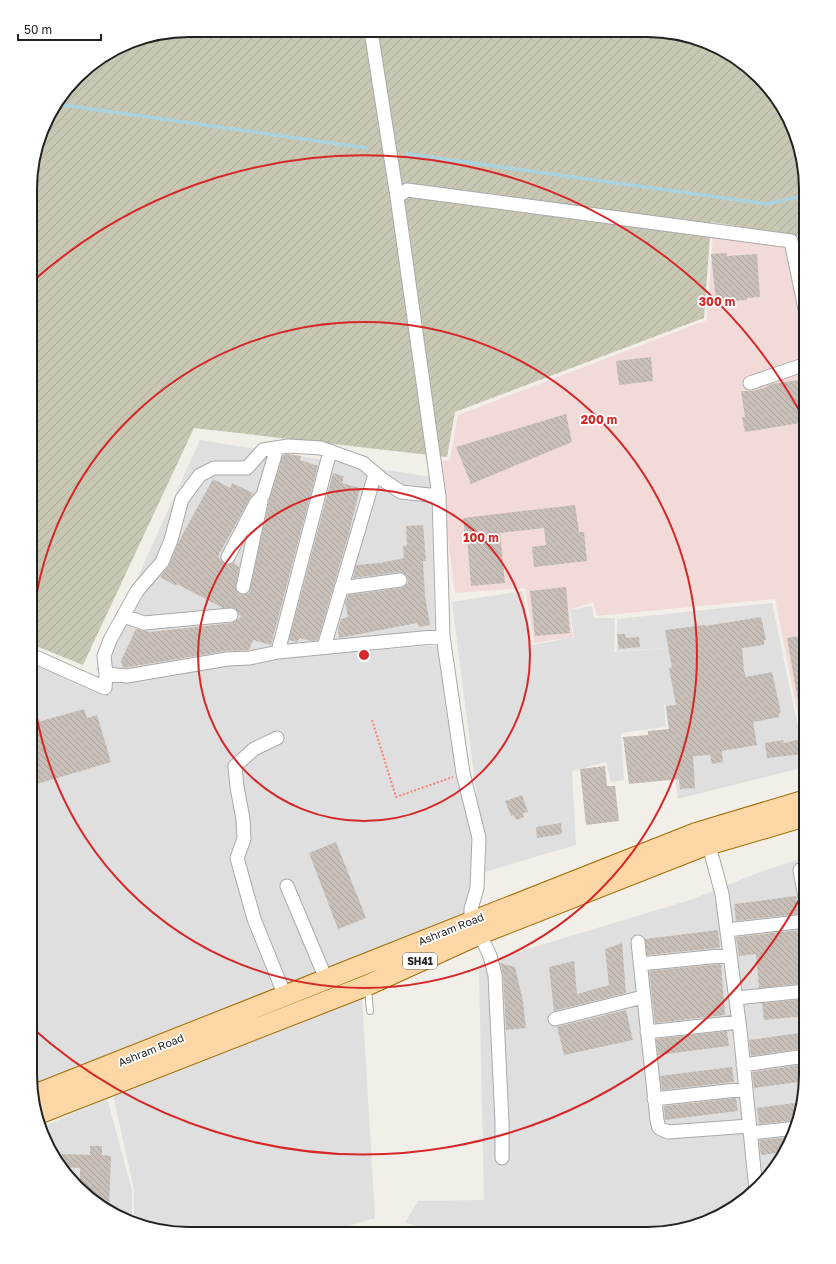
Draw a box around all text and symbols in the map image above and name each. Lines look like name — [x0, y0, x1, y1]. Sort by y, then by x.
scale bar — [18, 16, 101, 42]
text: 50 m — [24, 22, 52, 37]
text: 300 m — [699, 294, 735, 309]
text: 200 m — [581, 412, 617, 427]
text: 100 m — [463, 530, 499, 545]
centre of rings — [357, 648, 371, 662]
street label: Ashram Road — [416, 909, 486, 948]
road number: SH41 — [403, 953, 437, 969]
street label: Ashram Road — [116, 1030, 186, 1069]

